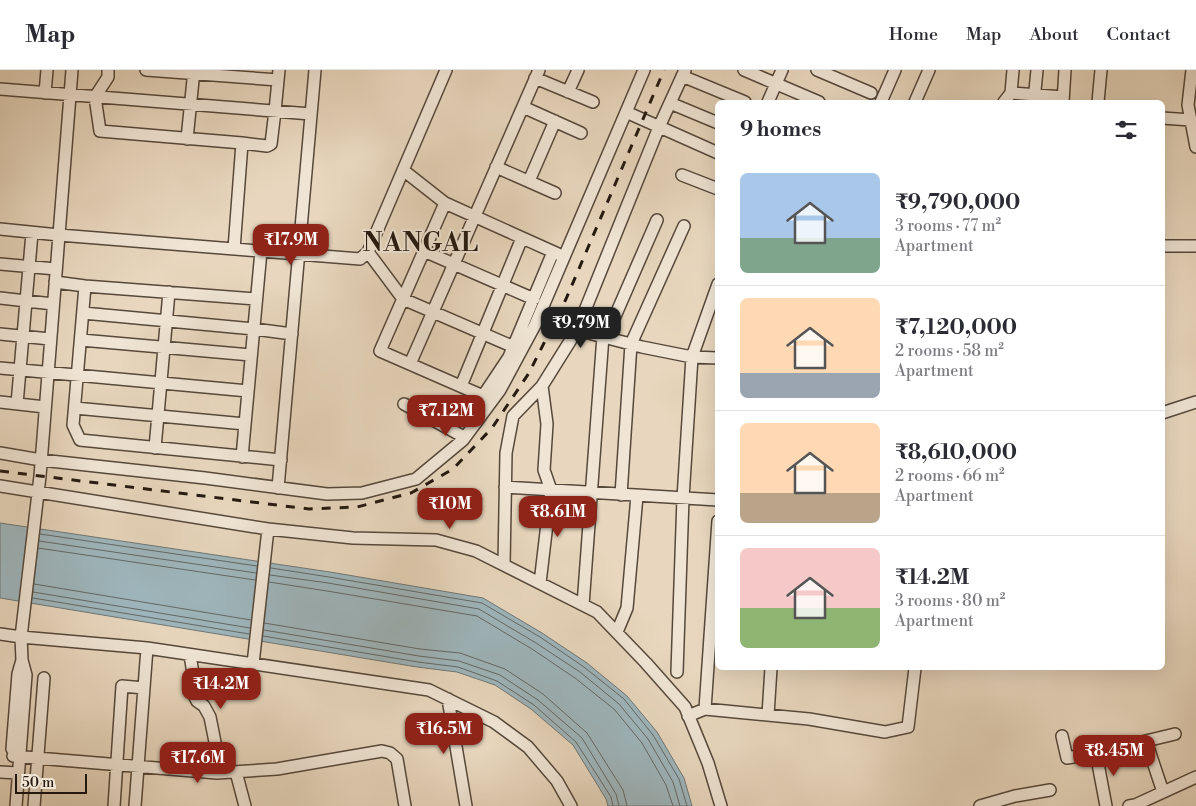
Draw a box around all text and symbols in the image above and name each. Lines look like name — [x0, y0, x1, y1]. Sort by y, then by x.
text: Map — [25, 20, 75, 50]
text: Home — [889, 23, 938, 46]
text: Map — [966, 23, 1002, 46]
text: About — [1030, 23, 1079, 46]
text: Contact — [1107, 23, 1171, 46]
icon: filters — [1112, 116, 1140, 144]
text: 9 homes — [740, 117, 821, 143]
text: ₹9,790,000 — [895, 190, 1020, 216]
icon: home — [780, 193, 840, 253]
text: 3 rooms · 77 m² — [895, 216, 1001, 236]
pin: ₹17.9M — [250, 224, 332, 266]
district label: NANGAL — [363, 228, 479, 259]
text: ₹17.9M — [264, 230, 318, 250]
text: Apartment — [895, 236, 974, 256]
pin: ₹9.79M — [540, 306, 622, 349]
text: ₹9.79M — [552, 313, 610, 333]
text: ₹7,120,000 — [895, 315, 1017, 341]
icon: home — [780, 318, 840, 378]
text: 2 rooms · 58 m² — [895, 341, 1004, 361]
text: Apartment — [895, 361, 974, 381]
pin: ₹7.12M — [405, 394, 487, 437]
text: ₹7.12M — [418, 401, 474, 421]
text: ₹8,610,000 — [895, 440, 1017, 466]
icon: home — [780, 443, 840, 503]
text: 2 rooms · 66 m² — [895, 466, 1005, 486]
text: Apartment — [895, 486, 974, 506]
pin: ₹10M — [420, 488, 480, 530]
text: ₹10M — [428, 494, 472, 514]
pin: ₹8.61M — [517, 496, 599, 538]
text: ₹8.61M — [530, 502, 586, 522]
text: ₹14.2M — [895, 565, 969, 591]
icon: home — [780, 568, 840, 628]
text: 3 rooms · 80 m² — [895, 591, 1005, 611]
text: Apartment — [895, 611, 974, 631]
pin: ₹14.2M — [180, 668, 262, 710]
text: ₹14.2M — [193, 674, 249, 694]
pin: ₹16.5M — [403, 712, 485, 755]
text: ₹16.5M — [416, 719, 472, 739]
pin: ₹8.45M — [1073, 734, 1155, 777]
text: ₹8.45M — [1084, 741, 1144, 761]
pin: ₹17.6M — [157, 742, 239, 784]
text: ₹17.6M — [171, 748, 225, 768]
scale bar — [15, 771, 88, 794]
text: 50 m — [22, 774, 54, 792]

